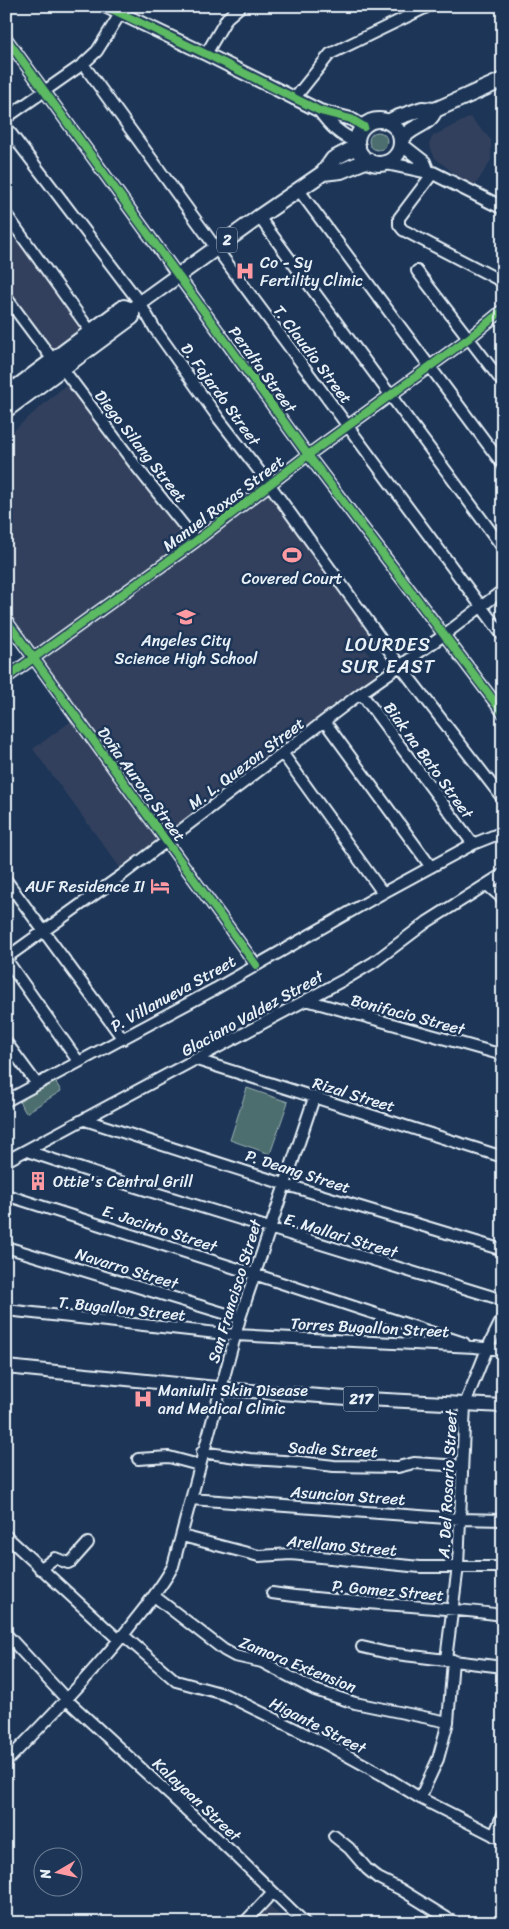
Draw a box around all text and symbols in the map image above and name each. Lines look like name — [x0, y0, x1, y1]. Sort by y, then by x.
road number: 2 — [217, 228, 237, 252]
place label: Co - Sy Fertility Clinic — [260, 248, 363, 295]
hospital icon: Co - Sy Fertility Clinic — [234, 260, 256, 282]
street label: T. Claudio Street — [265, 298, 360, 410]
street label: Peralta Street — [221, 319, 305, 420]
street label: D. Fajardo Street — [173, 336, 269, 453]
street label: Diego Silang Street — [87, 383, 194, 509]
street label: Manuel Roxas Street — [156, 448, 291, 559]
sports icon: Covered Court — [281, 544, 303, 566]
place label: Covered Court — [242, 564, 342, 593]
school or university icon: Angeles City Science High School — [175, 606, 197, 628]
place label: Angeles City Science High School — [115, 626, 258, 673]
district label: LOURDES SUR EAST — [341, 628, 436, 683]
street label: Biak na Bato Street — [376, 696, 481, 825]
street label: M. L. Quezon Street — [182, 710, 311, 817]
street label: Doña Aurora Street — [90, 720, 194, 848]
place label: AUF Residence II — [24, 872, 145, 901]
hotel icon: AUF Residence II — [149, 875, 171, 897]
street label: P. Villanueva Street — [105, 947, 241, 1040]
street label: Glaciano Valdez Street — [176, 962, 329, 1065]
street label: Bonifacio Street — [348, 985, 469, 1044]
street label: Rizal Street — [309, 1068, 398, 1121]
street label: P. Deang Street — [242, 1141, 354, 1202]
place label: Ottie's Central Grill — [53, 1167, 193, 1196]
building icon: Ottie's Central Grill — [27, 1170, 49, 1192]
street label: E. Jacinto Street — [99, 1196, 222, 1261]
street label: E. Mallari Street — [280, 1204, 402, 1267]
street label: San Francisco Street — [199, 1215, 270, 1367]
street label: Navarro Street — [72, 1239, 182, 1298]
street label: T. Bugallon Street — [57, 1287, 187, 1330]
street label: Torres Bugallon Street — [290, 1309, 450, 1346]
place label: Maniulit Skin Disease and Medical Clinic — [158, 1376, 308, 1423]
road number: 217 — [344, 1386, 378, 1412]
hospital icon: Maniulit Skin Disease and Medical Clinic — [132, 1388, 154, 1410]
street label: A. Del Rosario Street — [429, 1409, 466, 1560]
street label: Sadie Street — [287, 1433, 379, 1466]
street label: Asuncion Street — [288, 1477, 406, 1514]
street label: Arellano Street — [285, 1526, 398, 1565]
street label: P. Gomez Street — [331, 1571, 445, 1610]
street label: Zamora Extension — [235, 1628, 361, 1701]
street label: Higante Street — [264, 1689, 372, 1763]
street label: Kalayaan Street — [145, 1750, 248, 1849]
north arrow — [32, 1846, 82, 1896]
text: N — [33, 1867, 59, 1882]

